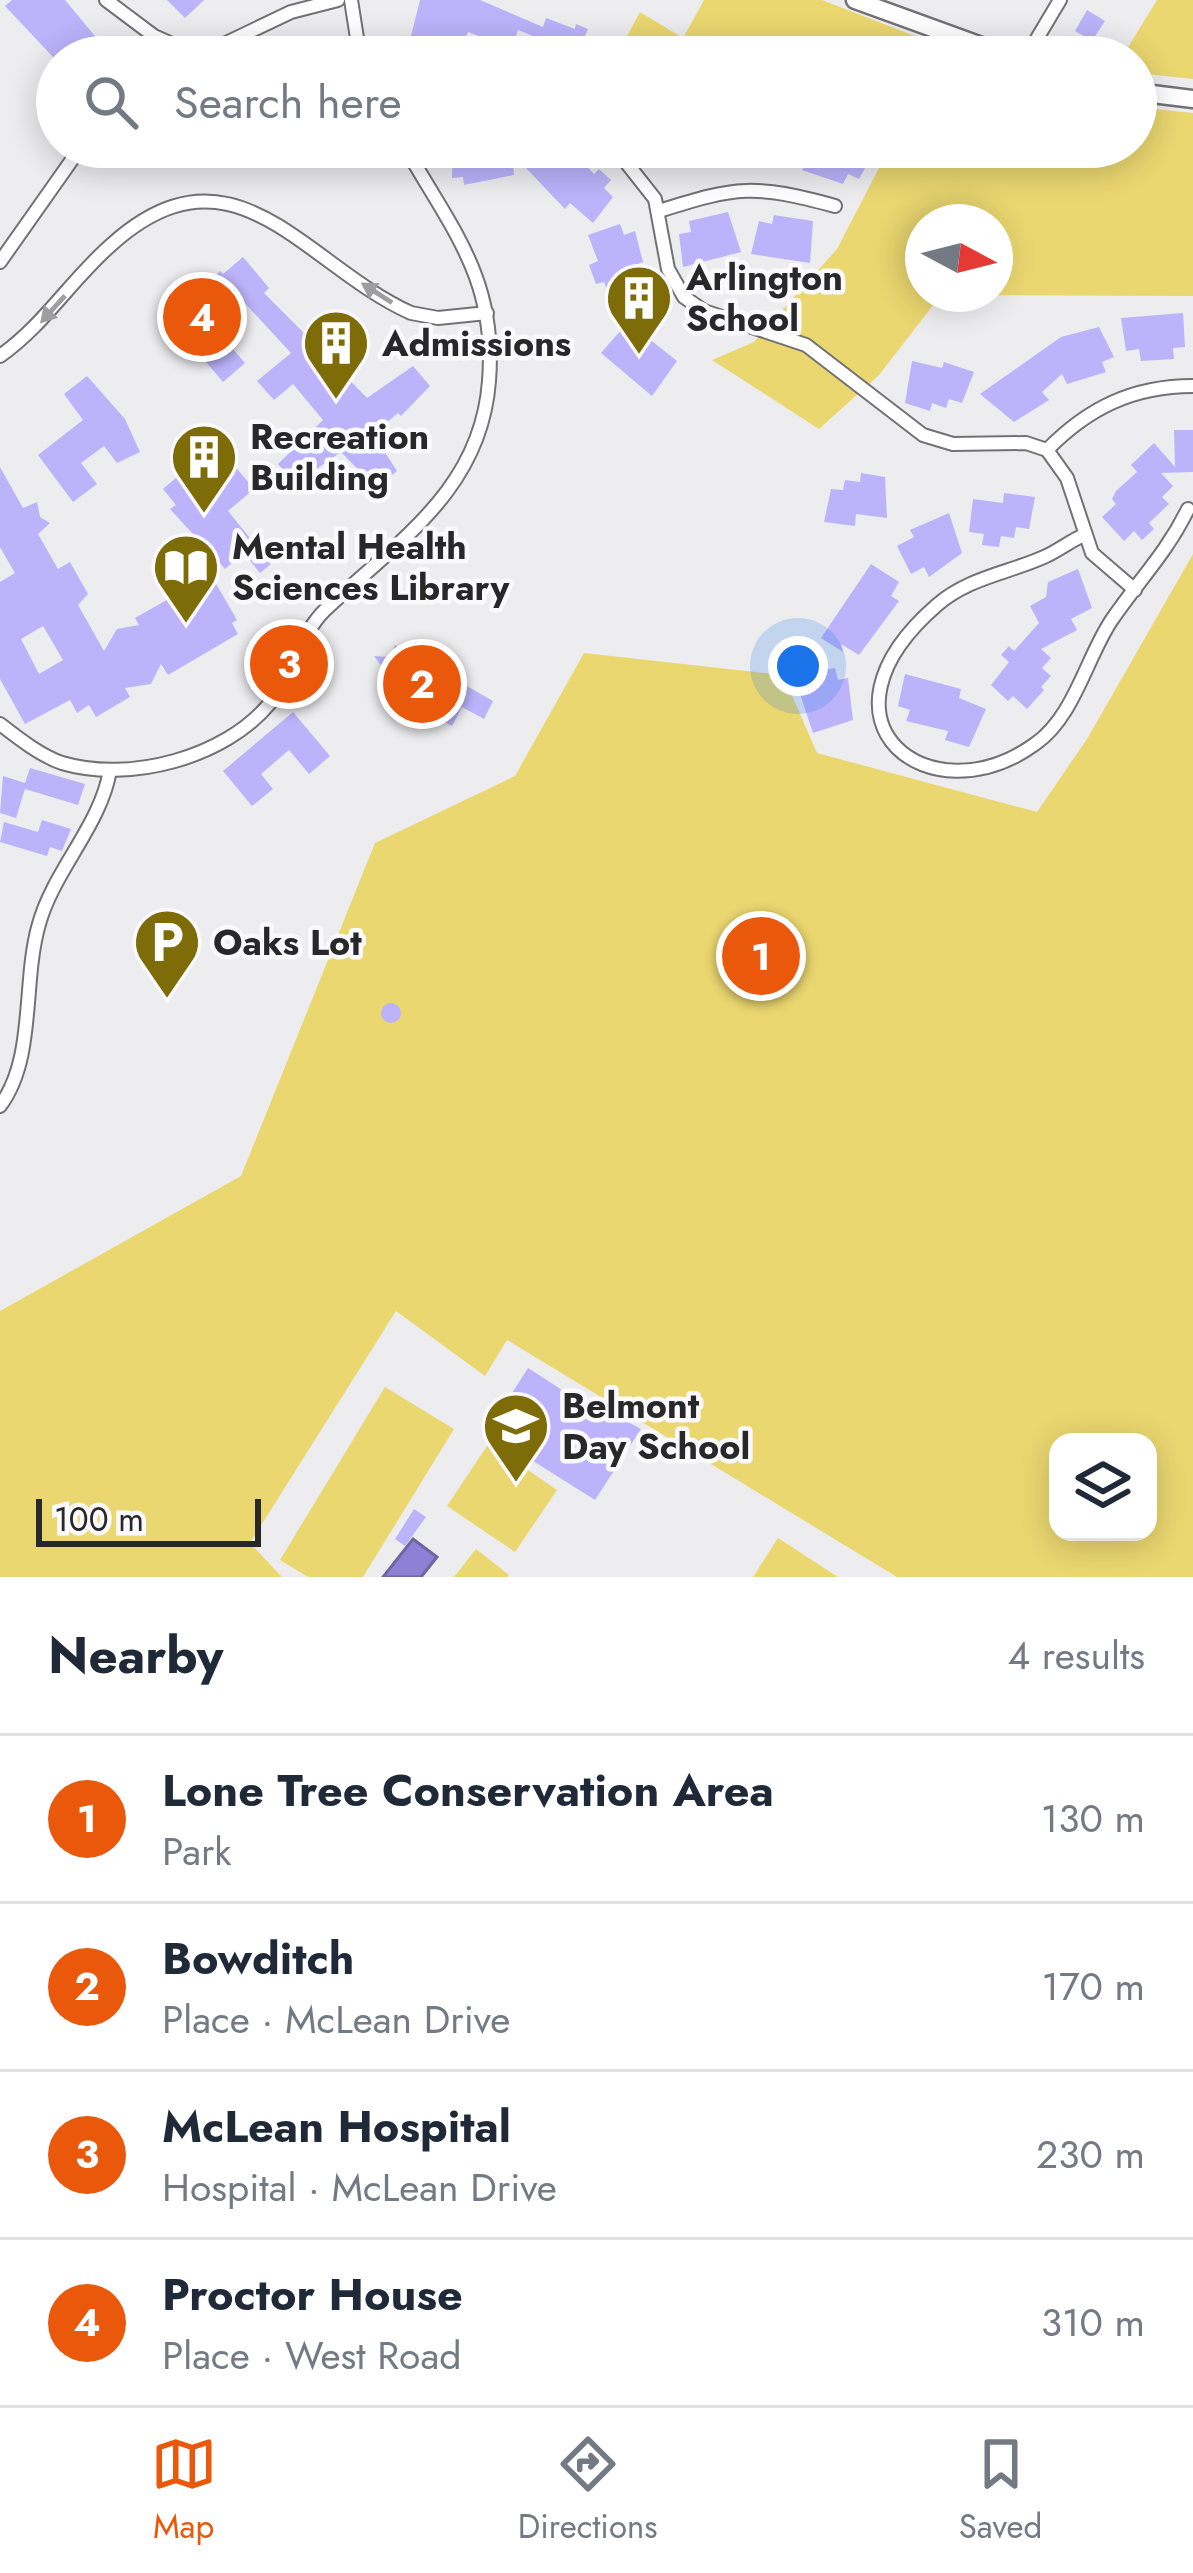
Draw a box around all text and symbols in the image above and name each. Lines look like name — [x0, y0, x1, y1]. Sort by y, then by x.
search box — [36, 36, 1157, 168]
icon: search — [78, 69, 144, 135]
text: Search here — [174, 70, 402, 135]
north arrow — [905, 204, 1013, 312]
place label: Arlington School — [685, 251, 843, 344]
building icon: Arlington School — [604, 263, 674, 357]
pin: 4 — [163, 272, 241, 362]
one-way arrow — [360, 283, 393, 305]
one-way arrow — [40, 294, 67, 323]
building icon: Admissions — [301, 308, 371, 402]
place label: Admissions — [381, 317, 571, 369]
place label: Recreation Building — [250, 410, 429, 503]
building icon: Recreation Building — [169, 422, 239, 516]
place label: Mental Health Sciences Library — [232, 520, 510, 613]
library icon: Mental Health Sciences Library — [151, 532, 221, 626]
pin: 3 — [250, 619, 328, 709]
your location — [768, 636, 828, 696]
pin: 2 — [383, 639, 461, 729]
parking icon: Oaks Lot — [132, 907, 202, 1001]
pin: 1 — [722, 911, 800, 1001]
place label: Oaks Lot — [213, 916, 362, 968]
place label: Belmont Day School — [562, 1379, 750, 1472]
school or university icon: Belmont Day School — [481, 1391, 551, 1485]
map controls — [1049, 1433, 1157, 1541]
button: layers — [1049, 1433, 1157, 1541]
scale bar — [36, 1493, 261, 1546]
text: 100 m — [54, 1496, 144, 1543]
text: Nearby — [48, 1618, 223, 1692]
text: 4 results — [1007, 1627, 1145, 1684]
text: Lone Tree Conservation Area — [162, 1758, 774, 1823]
text: 1 — [77, 1790, 97, 1847]
text: 130 m — [1041, 1790, 1145, 1847]
text: Park — [162, 1823, 232, 1880]
text: Bowditch — [162, 1926, 354, 1991]
text: 2 — [74, 1958, 100, 2015]
text: 170 m — [1041, 1958, 1145, 2015]
text: Place · McLean Drive — [162, 1991, 510, 2048]
text: McLean Hospital — [162, 2094, 511, 2159]
text: 3 — [75, 2126, 99, 2183]
text: 230 m — [1036, 2126, 1145, 2183]
text: Hospital · McLean Drive — [162, 2159, 557, 2216]
text: Proctor House — [162, 2262, 463, 2327]
text: 4 — [73, 2294, 101, 2351]
text: 310 m — [1041, 2294, 1145, 2351]
text: Place · West Road — [162, 2327, 461, 2384]
tab: Map — [151, 2431, 217, 2550]
tab: Directions — [518, 2431, 658, 2550]
tab: Saved — [959, 2431, 1042, 2550]

